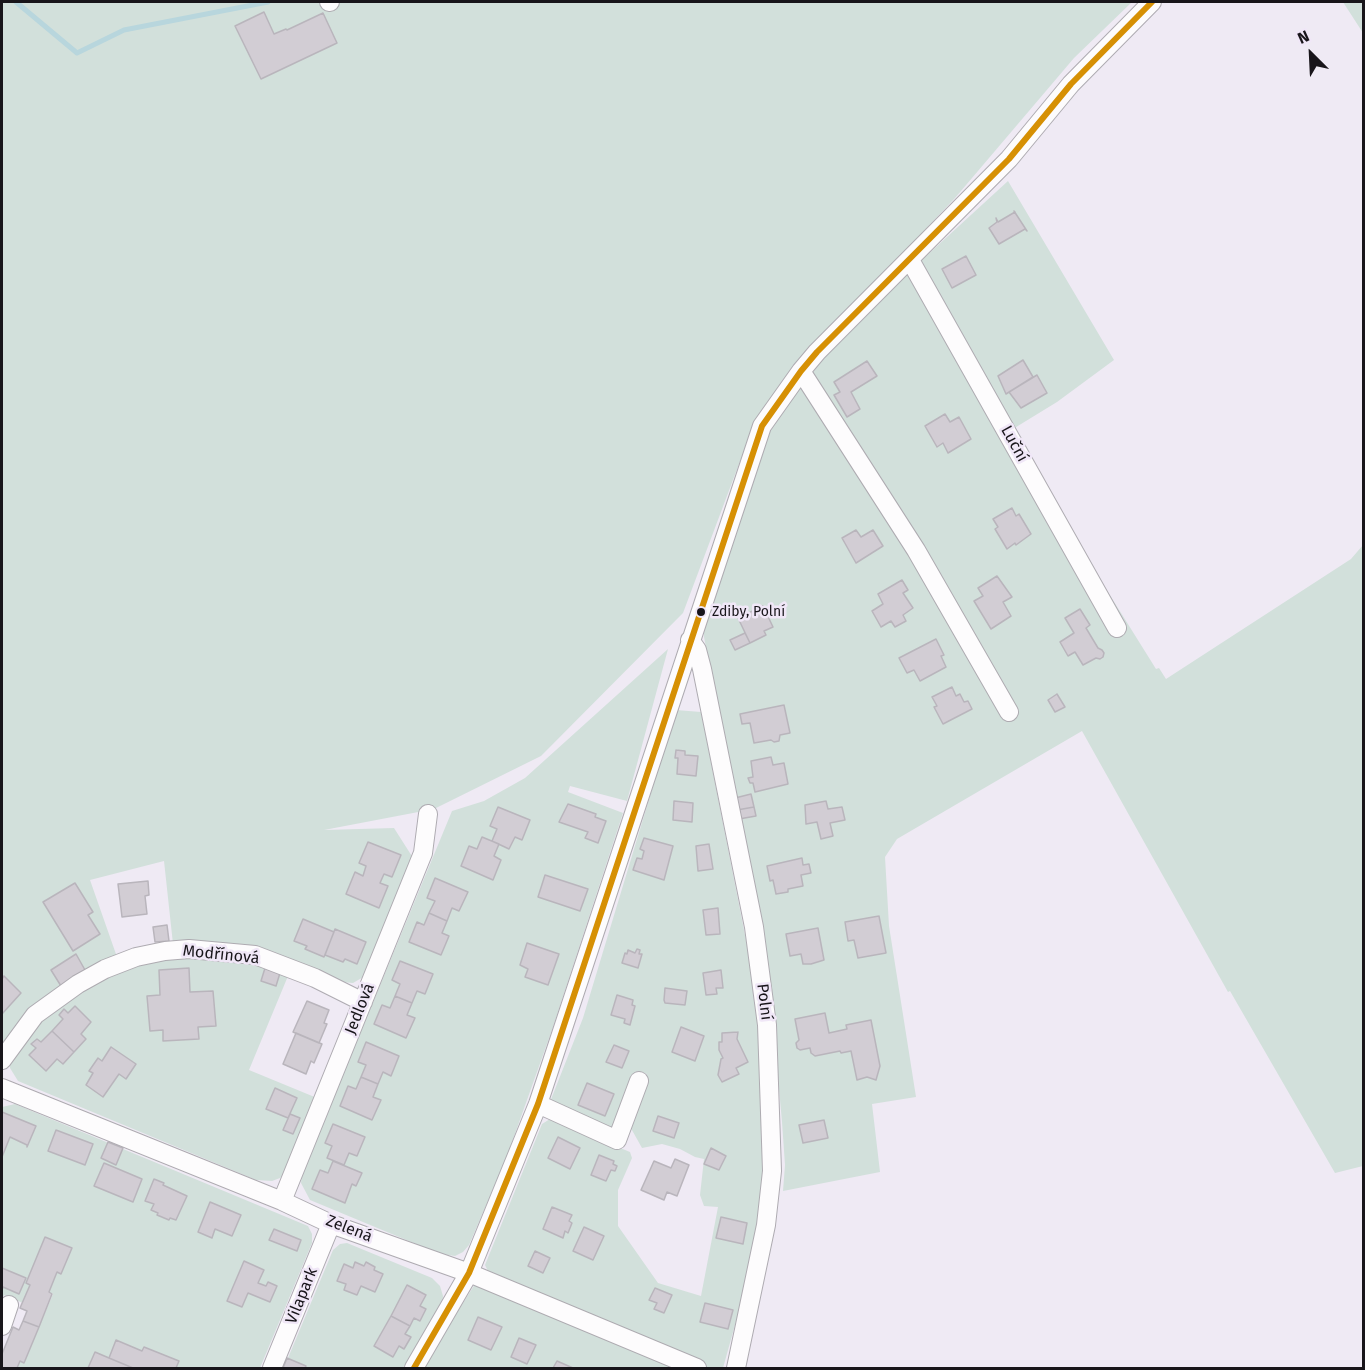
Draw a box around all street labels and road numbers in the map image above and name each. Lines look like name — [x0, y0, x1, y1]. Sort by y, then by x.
street label: Luční — [996, 422, 1032, 466]
street label: Modřínová — [182, 941, 260, 969]
street label: Jedlová — [341, 981, 379, 1037]
street label: Polní — [752, 983, 776, 1021]
street label: Zelená — [323, 1211, 375, 1247]
street label: Vilapark — [282, 1265, 322, 1327]

